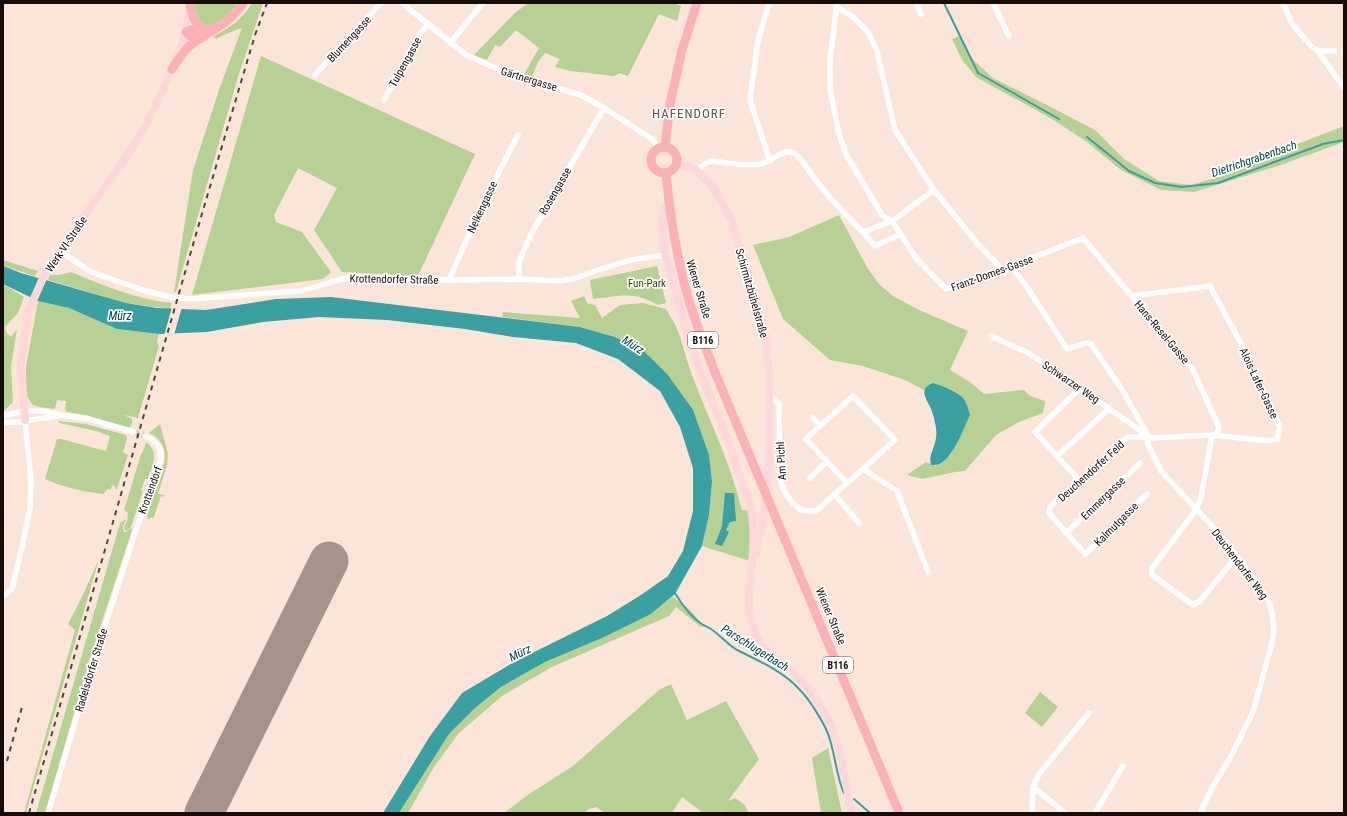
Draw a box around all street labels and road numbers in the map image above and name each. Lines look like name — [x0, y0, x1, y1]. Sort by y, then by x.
street label: Blumengasse — [325, 14, 374, 65]
street label: Tulpengasse — [386, 35, 424, 89]
street label: Gärtnergasse — [499, 65, 559, 94]
street label: Rosengasse — [537, 165, 574, 217]
street label: Nelkengasse — [465, 179, 500, 235]
street label: Werk-VI-Straße — [43, 214, 90, 275]
street label: Schirmitzbühelstraße — [733, 247, 770, 339]
street label: Franz-Domes-Gasse — [949, 253, 1035, 294]
street label: Wiener Straße — [683, 258, 714, 320]
street label: Krottendorfer Straße — [349, 272, 439, 287]
street label: Hans-Resel-Gasse — [1131, 298, 1192, 367]
road number: B116 — [688, 332, 718, 348]
street label: Alois-Lafer-Gasse — [1236, 346, 1281, 421]
street label: Schwarzer Weg — [1040, 358, 1102, 406]
street label: Deuchendorfer Feld — [1055, 438, 1127, 505]
street label: Am Pichl — [774, 441, 789, 481]
street label: Krottendorf — [136, 464, 165, 516]
street label: Emmergasse — [1079, 474, 1128, 523]
street label: Kalmutgasse — [1092, 500, 1141, 549]
street label: Deuchendorfer Weg — [1209, 526, 1270, 602]
street label: Wiener Straße — [813, 586, 848, 647]
street label: Radelsdorfer Straße — [73, 627, 110, 713]
road number: B116 — [823, 657, 853, 673]

